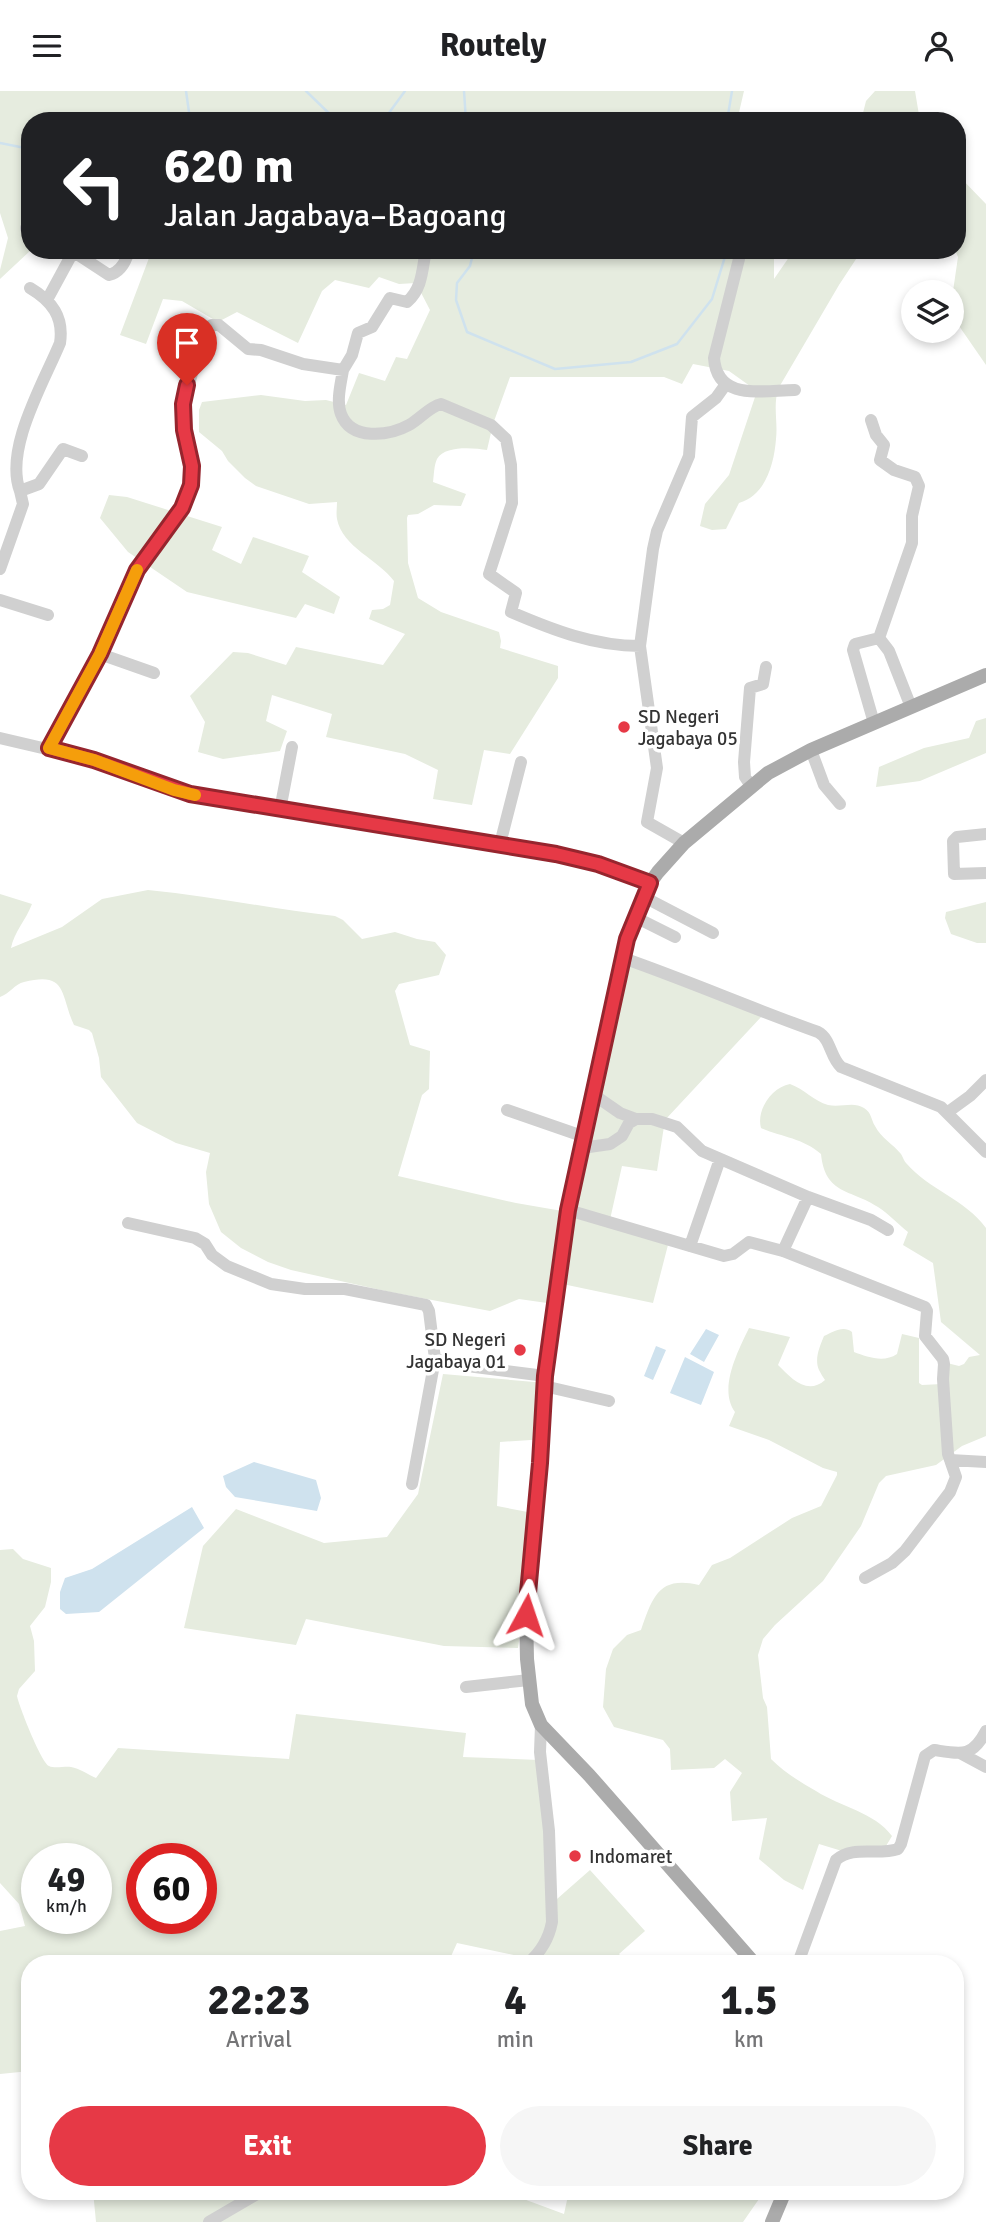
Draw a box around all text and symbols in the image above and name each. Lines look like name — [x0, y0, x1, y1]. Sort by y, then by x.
text: Routely — [440, 26, 546, 65]
icon: menu — [28, 27, 66, 65]
icon: person — [920, 27, 958, 65]
text: 620 m — [164, 136, 294, 196]
icon: left — [49, 140, 140, 231]
text: Jalan Jagabaya–Bagoang — [164, 196, 507, 235]
map controls — [901, 280, 964, 343]
button: layers — [901, 280, 964, 343]
pin — [157, 313, 217, 385]
icon: arrive — [168, 324, 206, 362]
place label: SD Negeri Jagabaya 05 — [638, 705, 738, 751]
marker: SD Negeri Jagabaya 05 — [616, 719, 632, 735]
place label: SD Negeri Jagabaya 01 — [406, 1328, 506, 1374]
marker: SD Negeri Jagabaya 01 — [512, 1342, 528, 1358]
position arrow — [489, 1578, 563, 1652]
speed limit sign: 60 — [126, 1843, 217, 1934]
place label: Indomaret — [589, 1845, 673, 1869]
marker: Indomaret — [567, 1848, 583, 1864]
text: 49 — [48, 1858, 85, 1901]
text: km/h — [46, 1895, 87, 1917]
text: 22:23 — [207, 1975, 310, 2026]
text: 4 — [504, 1975, 527, 2026]
text: 1.5 — [720, 1975, 778, 2026]
text: Arrival — [226, 2025, 292, 2054]
text: min — [497, 2025, 534, 2054]
text: km — [734, 2025, 764, 2054]
button: Exit — [49, 2106, 486, 2186]
button: Share — [500, 2106, 936, 2186]

